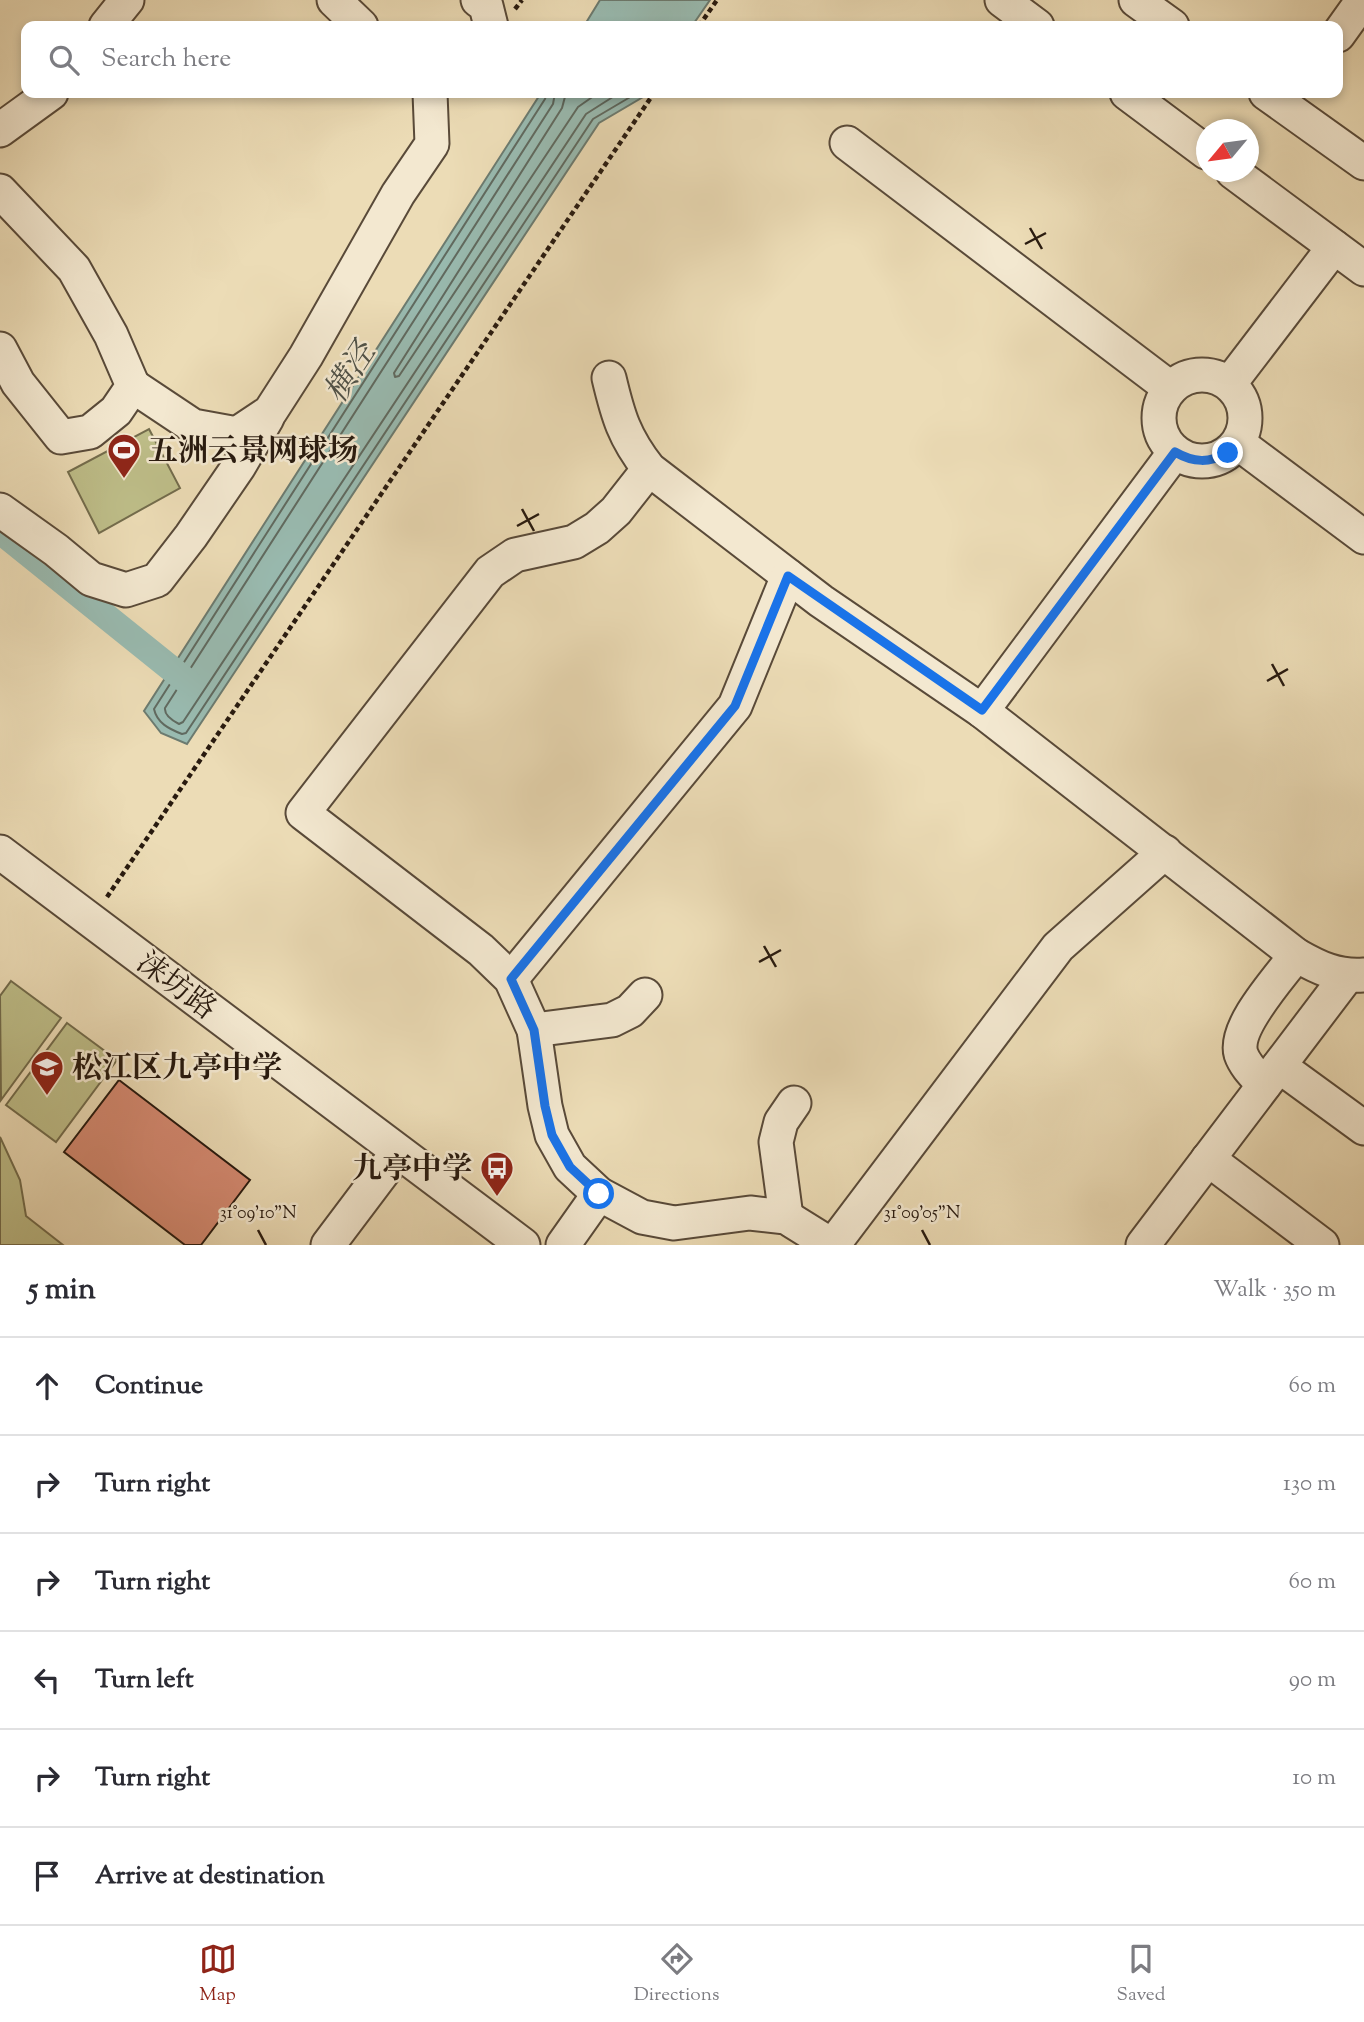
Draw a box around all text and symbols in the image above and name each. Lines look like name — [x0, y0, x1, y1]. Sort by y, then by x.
search box — [21, 21, 1343, 98]
icon: search — [45, 41, 83, 79]
text: Search here — [101, 41, 231, 78]
north arrow — [1196, 119, 1259, 182]
water label: 横泾 — [315, 333, 389, 413]
sports icon: 五洲云景网球场 — [105, 431, 143, 480]
place label: 五洲云景网球场 — [148, 431, 358, 474]
route end — [1212, 437, 1243, 468]
street label: 涞坊路 — [127, 943, 224, 1031]
school or university icon: 松江区九亭中学 — [28, 1048, 66, 1097]
place label: 松江区九亭中学 — [72, 1048, 282, 1091]
place label: 九亭中学 — [352, 1149, 472, 1192]
bus stop icon: 九亭中学 — [478, 1149, 516, 1198]
route start — [583, 1178, 614, 1209]
text: 31°09'10"N — [219, 1201, 297, 1227]
text: 31°09'05"N — [884, 1201, 960, 1227]
text: 5 min — [28, 1269, 96, 1312]
text: Walk · 350 m — [1213, 1274, 1336, 1307]
icon: ahead — [28, 1367, 66, 1405]
text: Continue — [95, 1368, 203, 1405]
text: 60 m — [1288, 1370, 1336, 1403]
icon: right — [28, 1465, 66, 1503]
text: Turn right — [95, 1466, 210, 1503]
text: 130 m — [1283, 1468, 1336, 1501]
icon: right — [28, 1563, 66, 1601]
text: Turn right — [95, 1564, 210, 1601]
text: 60 m — [1288, 1566, 1336, 1599]
icon: left — [28, 1661, 66, 1699]
text: Turn left — [95, 1662, 194, 1699]
text: 90 m — [1289, 1664, 1336, 1697]
icon: right — [28, 1759, 66, 1797]
text: Turn right — [95, 1760, 210, 1797]
text: 10 m — [1292, 1762, 1336, 1795]
icon: arrive — [28, 1857, 66, 1895]
text: Arrive at destination — [95, 1858, 325, 1895]
tab: Map — [199, 1940, 237, 2009]
tab: Directions — [634, 1940, 719, 2009]
tab: Saved — [1117, 1940, 1165, 2009]

